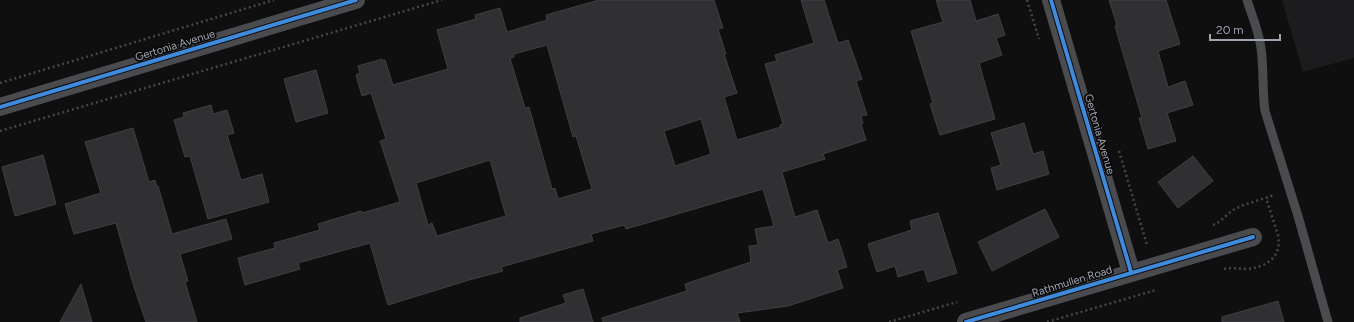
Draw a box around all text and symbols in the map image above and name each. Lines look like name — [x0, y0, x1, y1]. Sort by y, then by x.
scale bar — [1210, 16, 1280, 42]
text: 20 m — [1216, 23, 1244, 37]
street label: Gertonia Avenue — [134, 27, 217, 64]
street label: Gertonia Avenue — [1082, 93, 1117, 176]
street label: Rathmullen Road — [1030, 263, 1114, 300]

